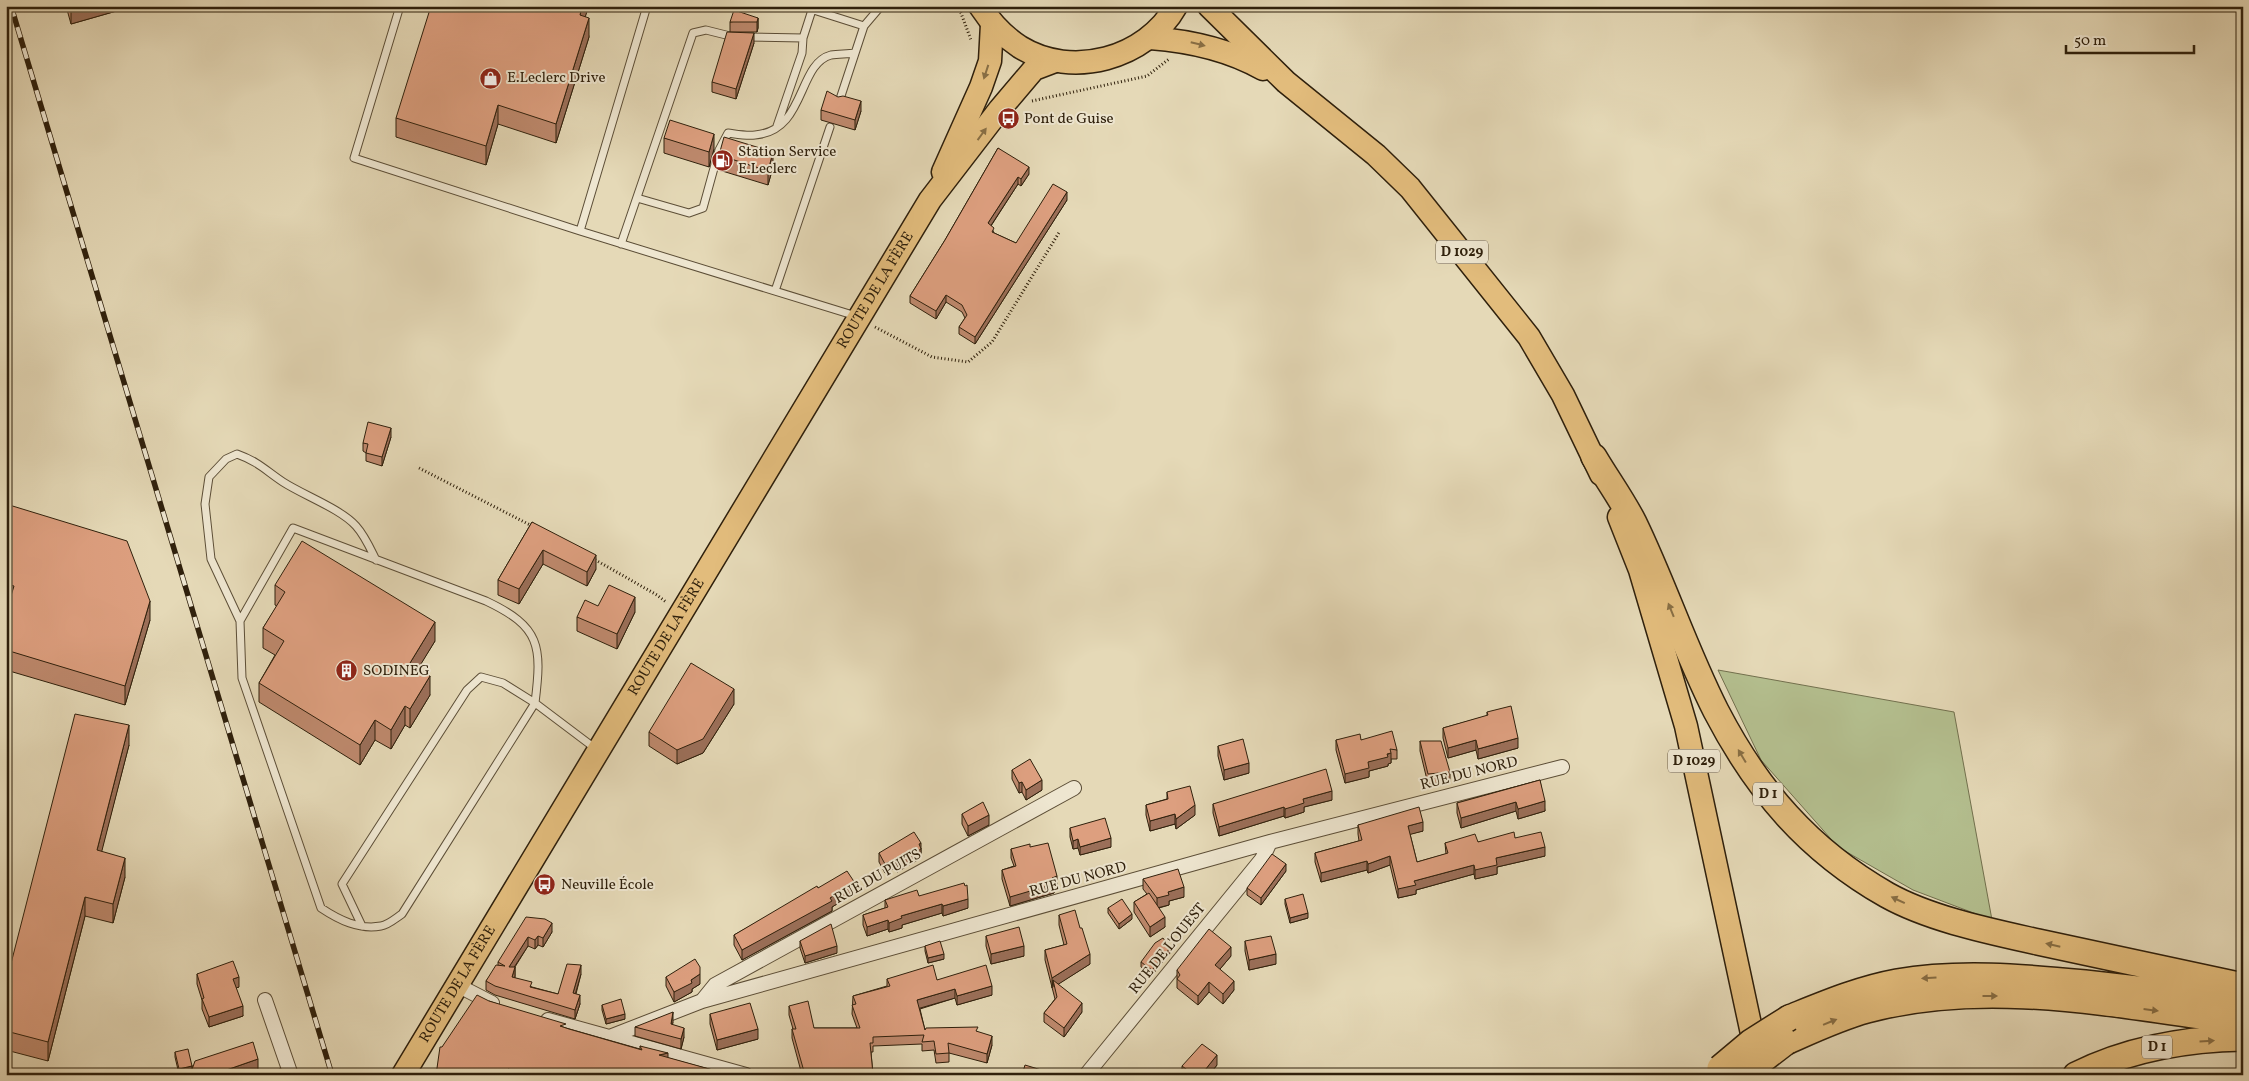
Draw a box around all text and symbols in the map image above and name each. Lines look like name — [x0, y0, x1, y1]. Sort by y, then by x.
scale bar — [2066, 22, 2194, 54]
text: 50 m — [2074, 31, 2106, 52]
one-way arrow — [1191, 40, 1206, 48]
one-way arrow — [982, 65, 990, 80]
shop icon: E.Leclerc Drive — [479, 66, 503, 90]
place label: E.Leclerc Drive — [507, 68, 606, 89]
bus stop icon: Pont de Guise — [996, 107, 1020, 131]
place label: Pont de Guise — [1024, 109, 1114, 130]
one-way arrow — [976, 128, 987, 141]
place label: Station Service E.Leclerc — [738, 142, 836, 180]
fuel station icon: Station Service E.Leclerc — [710, 149, 734, 173]
street label: ROUTE DE LA FÈRE — [832, 228, 919, 353]
road number: D 1029 — [1436, 240, 1488, 264]
street label: ROUTE DE LA FÈRE — [623, 575, 710, 700]
one-way arrow — [1667, 603, 1675, 617]
building icon: SODINEG — [335, 659, 359, 683]
place label: SODINEG — [363, 661, 430, 682]
road number: D 1029 — [1668, 749, 1720, 772]
one-way arrow — [1738, 750, 1747, 763]
street label: RUE DU NORD — [1418, 752, 1520, 796]
road number: D 1 — [1753, 782, 1783, 806]
street label: RUE DU PUITS — [831, 844, 925, 910]
street label: RUE DU NORD — [1027, 857, 1129, 903]
bus stop icon: Neuville École — [533, 873, 557, 897]
place label: Neuville École — [561, 875, 654, 896]
one-way arrow — [1891, 896, 1905, 904]
street label: RUE DE L'OUEST — [1125, 899, 1211, 999]
street label: ROUTE DE LA FÈRE — [414, 922, 501, 1047]
one-way arrow — [2046, 941, 2061, 949]
one-way arrow — [1921, 974, 1937, 982]
one-way arrow — [1982, 992, 1998, 1000]
one-way arrow — [2144, 1006, 2160, 1014]
one-way arrow — [1823, 1018, 1838, 1026]
road number: D 1 — [2142, 1036, 2172, 1058]
one-way arrow — [2199, 1036, 2215, 1044]

